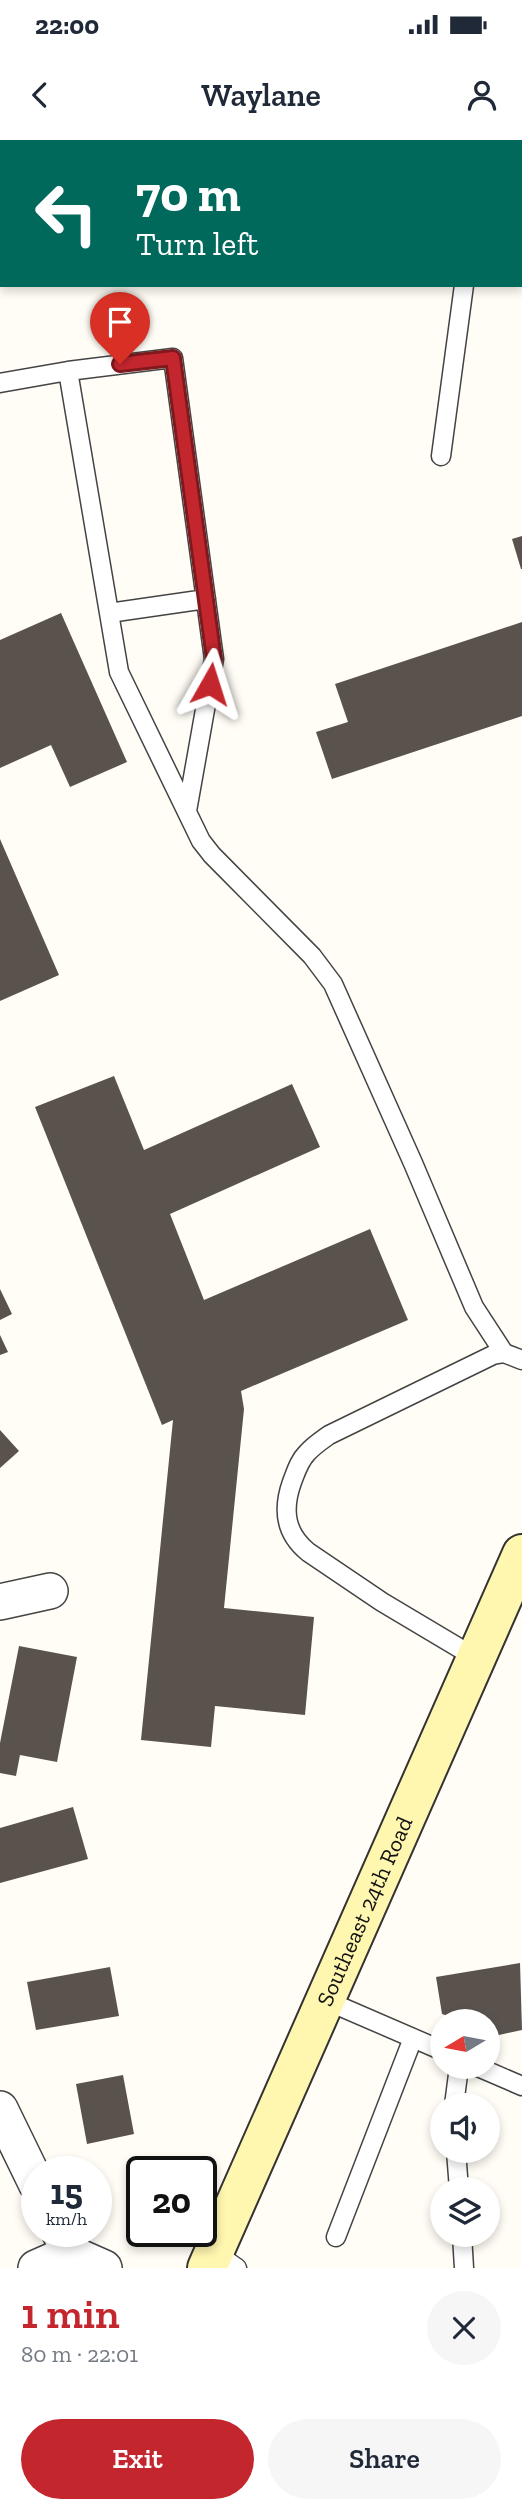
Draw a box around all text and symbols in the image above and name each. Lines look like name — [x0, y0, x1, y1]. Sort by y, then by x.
text: 22:00 — [35, 9, 99, 41]
icon: back — [21, 76, 59, 114]
text: Waylane — [201, 76, 321, 114]
icon: person — [463, 76, 501, 114]
text: 70 m — [136, 165, 241, 224]
icon: left — [21, 168, 112, 259]
text: Turn left — [136, 225, 258, 263]
pin — [90, 292, 150, 364]
icon: arrive — [101, 303, 139, 341]
position arrow — [173, 647, 247, 721]
street label: Southeast 24th Road — [310, 1812, 419, 2010]
north arrow — [430, 2009, 500, 2079]
map controls — [430, 2009, 500, 2247]
button: sound — [430, 2093, 500, 2163]
speed limit sign: 20 — [126, 2156, 217, 2247]
text: 15 — [50, 2171, 83, 2213]
button: layers — [430, 2177, 500, 2247]
text: km/h — [46, 2208, 87, 2230]
text: 1 min — [21, 2288, 120, 2339]
button: close — [427, 2291, 501, 2365]
text: 80 m · 22:01 — [21, 2340, 138, 2368]
button: Exit — [21, 2419, 254, 2499]
button: Share — [268, 2419, 501, 2499]

